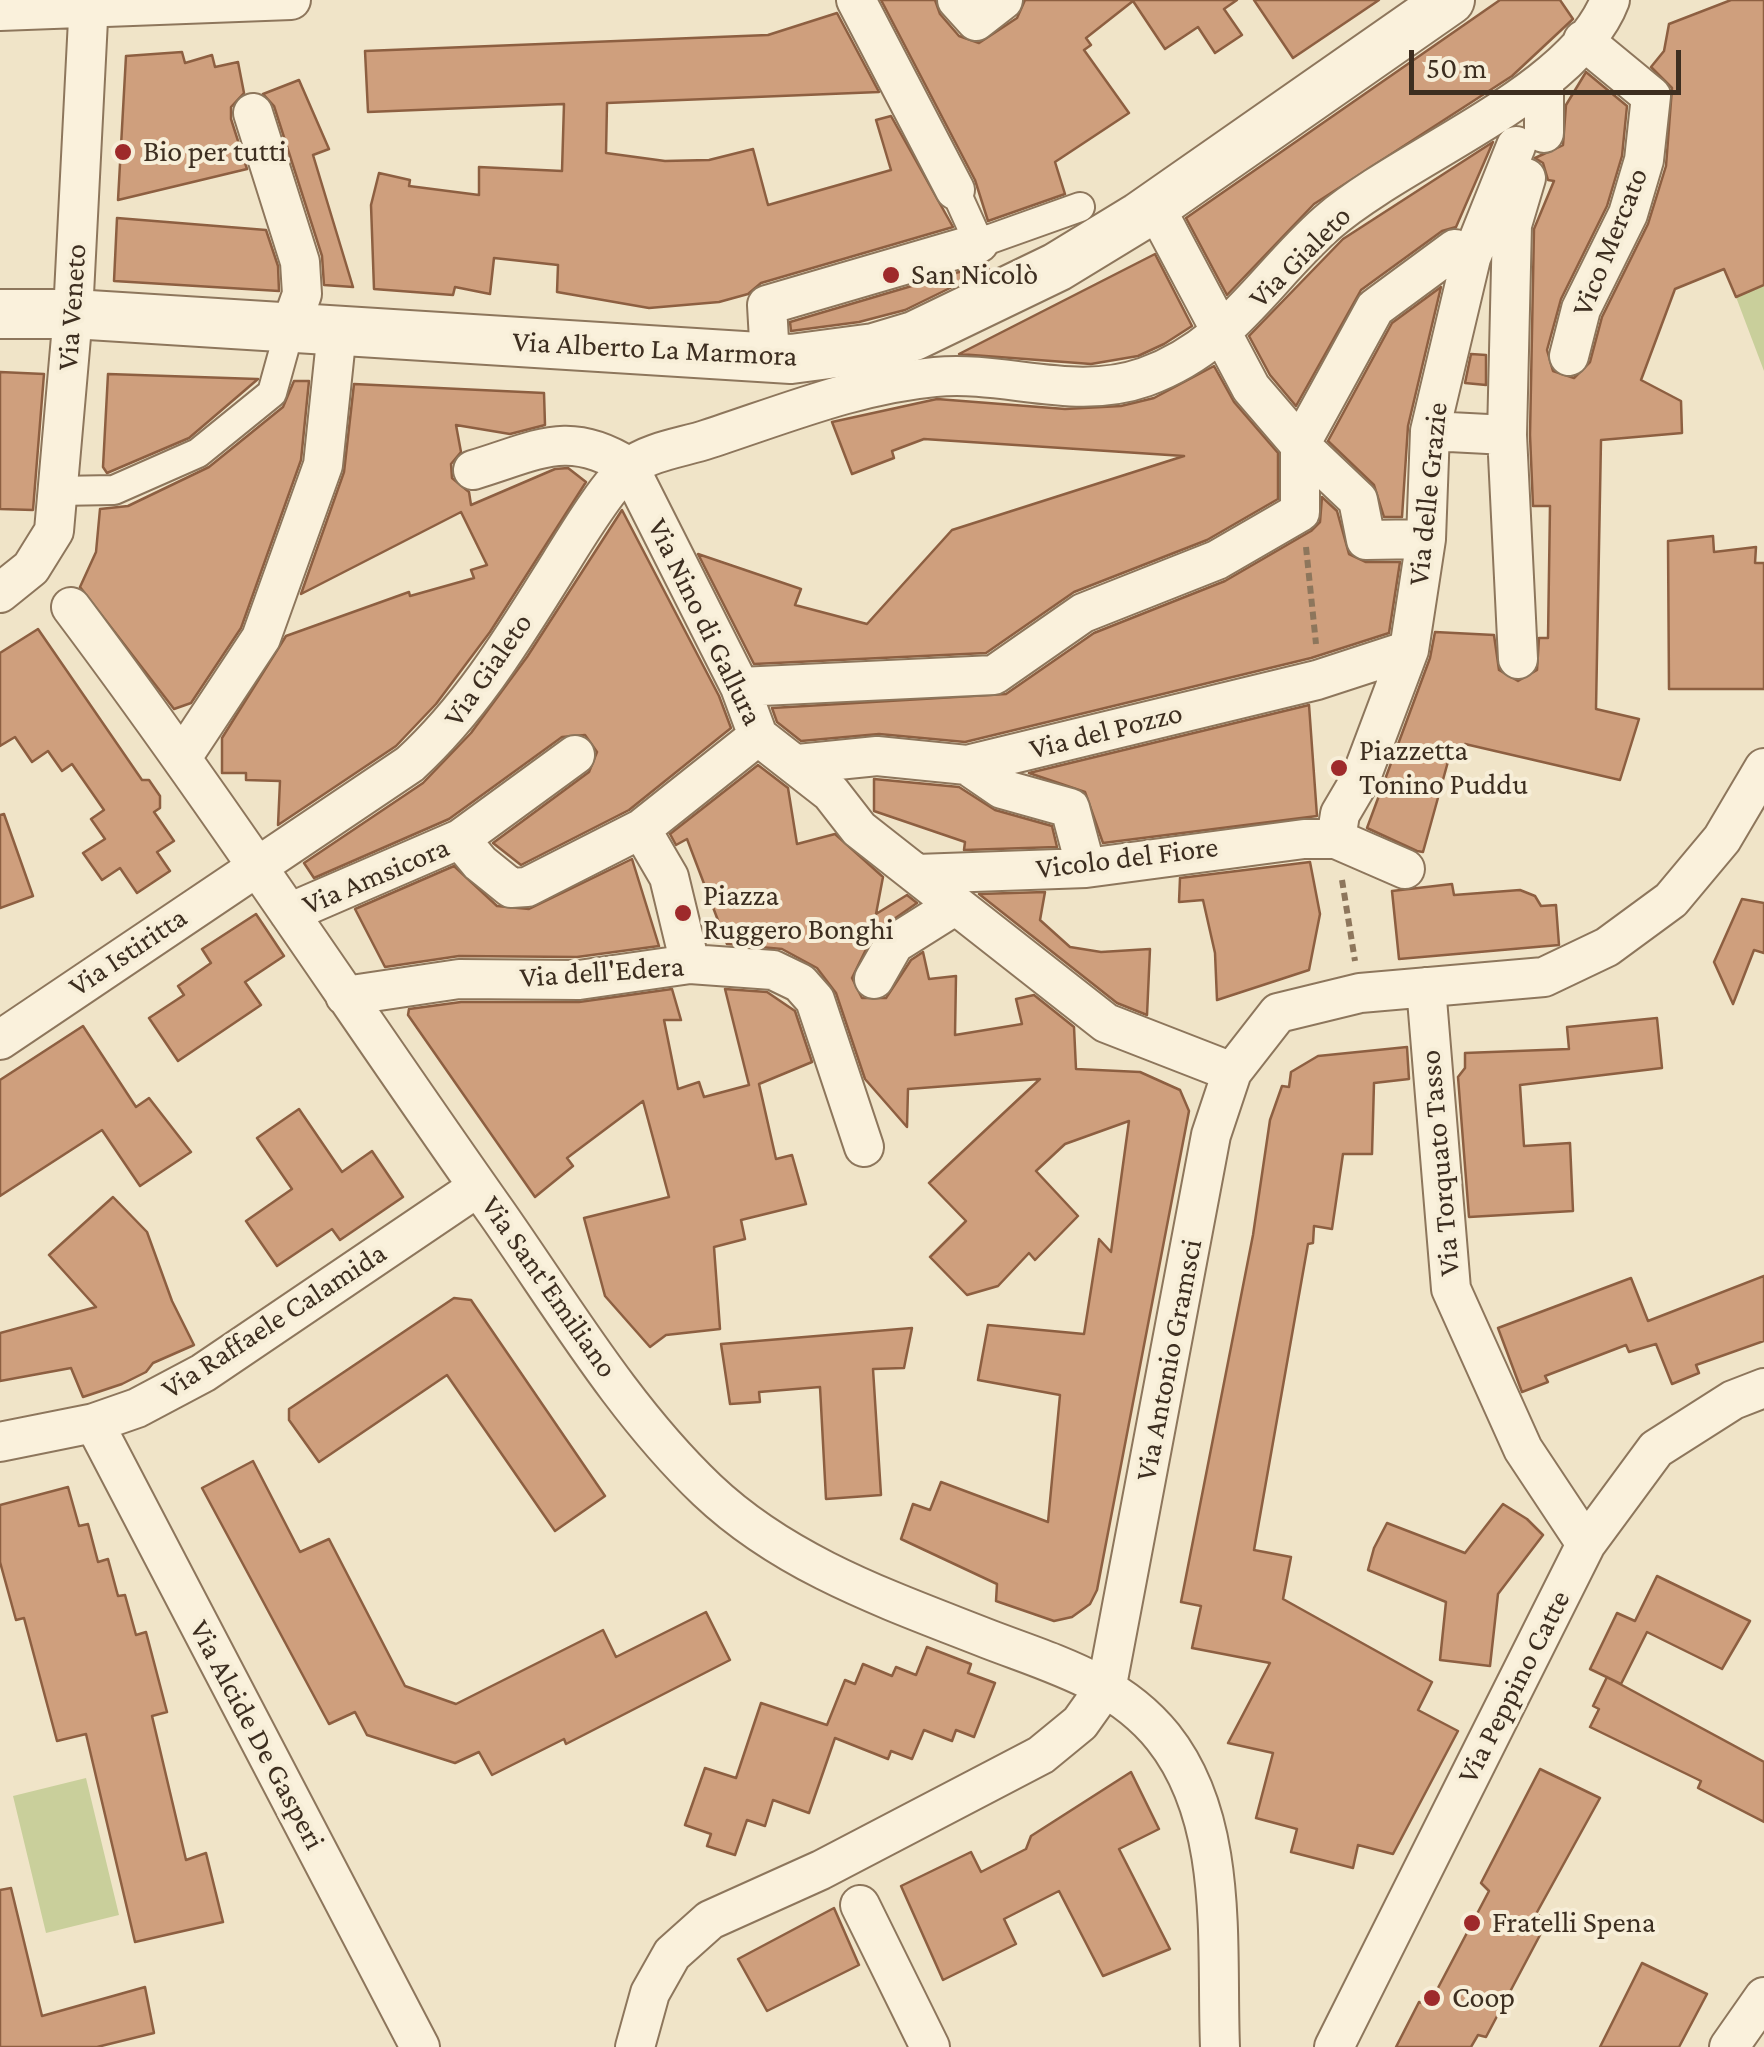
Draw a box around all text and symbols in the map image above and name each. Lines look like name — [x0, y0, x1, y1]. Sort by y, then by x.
scale bar — [1414, 30, 1686, 92]
text: 50 m — [1426, 51, 1487, 84]
place label: Bio per tutti — [143, 134, 287, 170]
marker: Bio per tutti — [112, 141, 134, 163]
street label: Vico Mercato — [1564, 163, 1656, 321]
street label: Via Gialeto — [1241, 198, 1359, 316]
street label: Via Veneto — [50, 242, 94, 372]
place label: San Nicolò — [911, 257, 1038, 293]
marker: San Nicolò — [880, 264, 902, 286]
street label: Via Alberto La Marmora — [512, 324, 798, 374]
street label: Via delle Grazie — [1400, 400, 1456, 588]
street label: Via Nino di Gallura — [639, 513, 771, 731]
street label: Via Gialeto — [436, 606, 540, 734]
street label: Via del Pozzo — [1026, 695, 1186, 767]
place label: Piazzetta Tonino Puddu — [1359, 733, 1528, 804]
marker: Piazzetta Tonino Puddu — [1328, 757, 1350, 779]
street label: Via Amsicora — [297, 829, 455, 923]
street label: Vicolo del Fiore — [1034, 829, 1220, 887]
place label: Piazza Ruggero Bonghi — [703, 878, 894, 948]
street label: Via Istiritta — [62, 899, 194, 1005]
marker: Piazza Ruggero Bonghi — [672, 902, 694, 924]
street label: Via dell'Edera — [519, 948, 685, 996]
street label: Via Torquato Tasso — [1412, 1048, 1468, 1278]
street label: Via Sant'Emiliano — [473, 1189, 625, 1385]
street label: Via Raffaele Calamida — [155, 1235, 393, 1407]
street label: Via Antonio Gramsci — [1128, 1236, 1210, 1484]
street label: Via Peppino Catte — [1450, 1584, 1578, 1790]
street label: Via Alcide De Gasperi — [181, 1614, 333, 1856]
place label: Fratelli Spena — [1492, 1905, 1656, 1941]
marker: Fratelli Spena — [1461, 1912, 1483, 1934]
place label: Coop — [1452, 1980, 1515, 2016]
marker: Coop — [1421, 1987, 1443, 2009]

